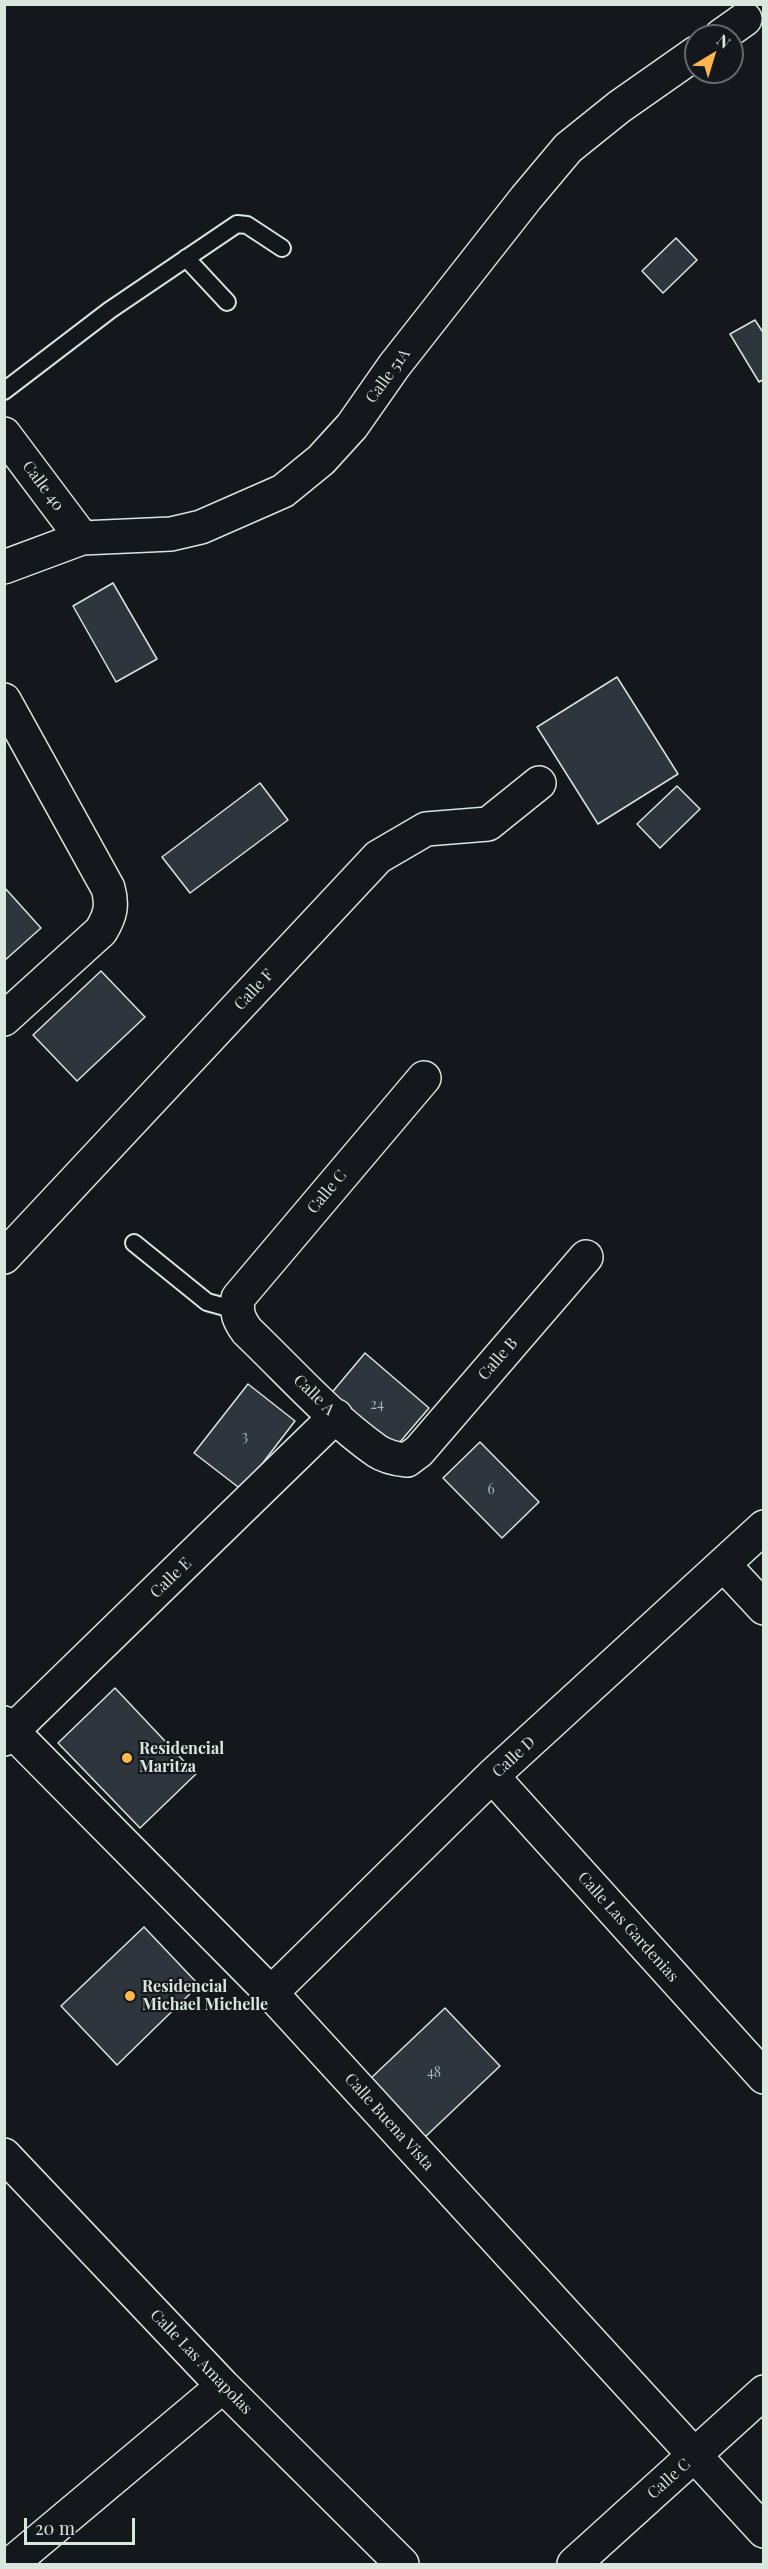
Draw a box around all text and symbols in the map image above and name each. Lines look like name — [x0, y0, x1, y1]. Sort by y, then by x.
north arrow — [684, 24, 744, 84]
text: N — [713, 29, 735, 53]
street label: Calle 51A — [362, 345, 414, 407]
street label: Calle 40 — [18, 457, 68, 515]
street label: Calle F — [230, 965, 278, 1015]
street label: Calle C — [303, 1166, 351, 1218]
street label: Calle B — [474, 1334, 522, 1384]
street label: Calle A — [289, 1371, 339, 1419]
house number: 24 — [370, 1397, 384, 1413]
house number: 3 — [242, 1429, 248, 1445]
house number: 6 — [487, 1482, 495, 1498]
street label: Calle E — [146, 1554, 196, 1602]
street label: Calle D — [489, 1732, 539, 1782]
place label: Residencial Maritza — [139, 1739, 224, 1777]
marker: Residencial Maritza — [120, 1751, 134, 1765]
street label: Calle Las Gardenias — [574, 1868, 682, 1986]
place label: Residencial Michael Michelle — [142, 1977, 268, 2015]
marker: Residencial Michael Michelle — [123, 1989, 137, 2003]
house number: 48 — [427, 2065, 441, 2081]
street label: Calle Buena Vista — [340, 2069, 438, 2175]
street label: Calle Las Amapolas — [146, 2306, 256, 2418]
street label: Calle C — [644, 2455, 694, 2503]
scale bar — [27, 2506, 138, 2544]
text: 20 m — [35, 2516, 75, 2540]

